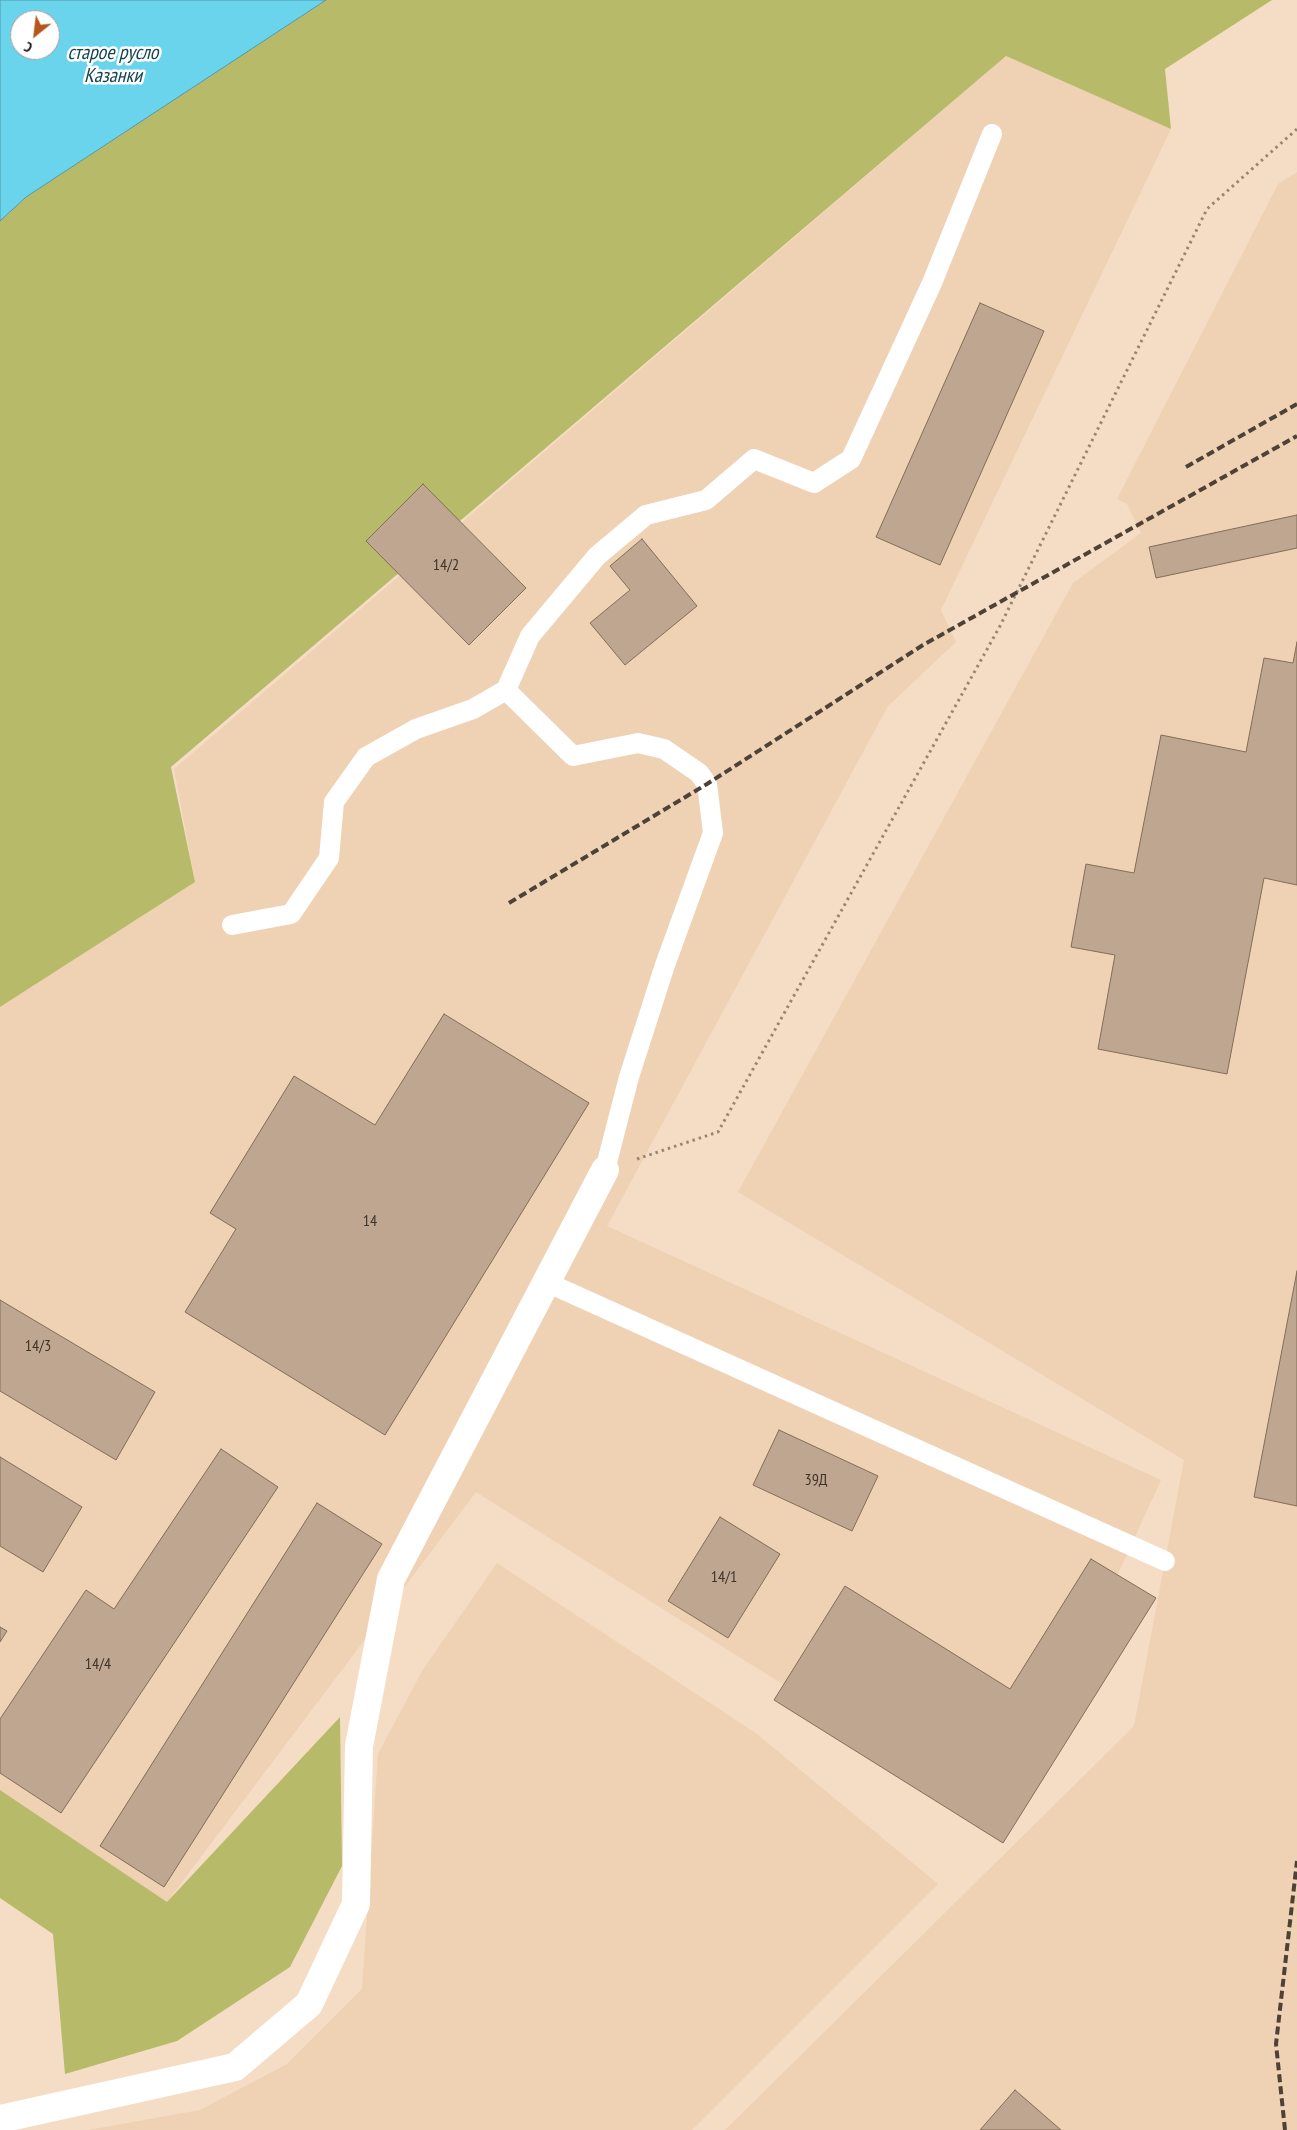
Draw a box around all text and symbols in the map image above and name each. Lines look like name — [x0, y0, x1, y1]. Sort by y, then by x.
north arrow — [10, 10, 60, 60]
text: С — [21, 38, 35, 57]
water label: старое русло Казанки — [68, 41, 158, 88]
house number: 14/2 — [433, 555, 459, 575]
house number: 14 — [363, 1211, 377, 1231]
house number: 14/3 — [25, 1336, 51, 1356]
house number: 39Д — [804, 1470, 828, 1490]
house number: 14/1 — [711, 1567, 737, 1587]
house number: 14/4 — [85, 1654, 111, 1674]

